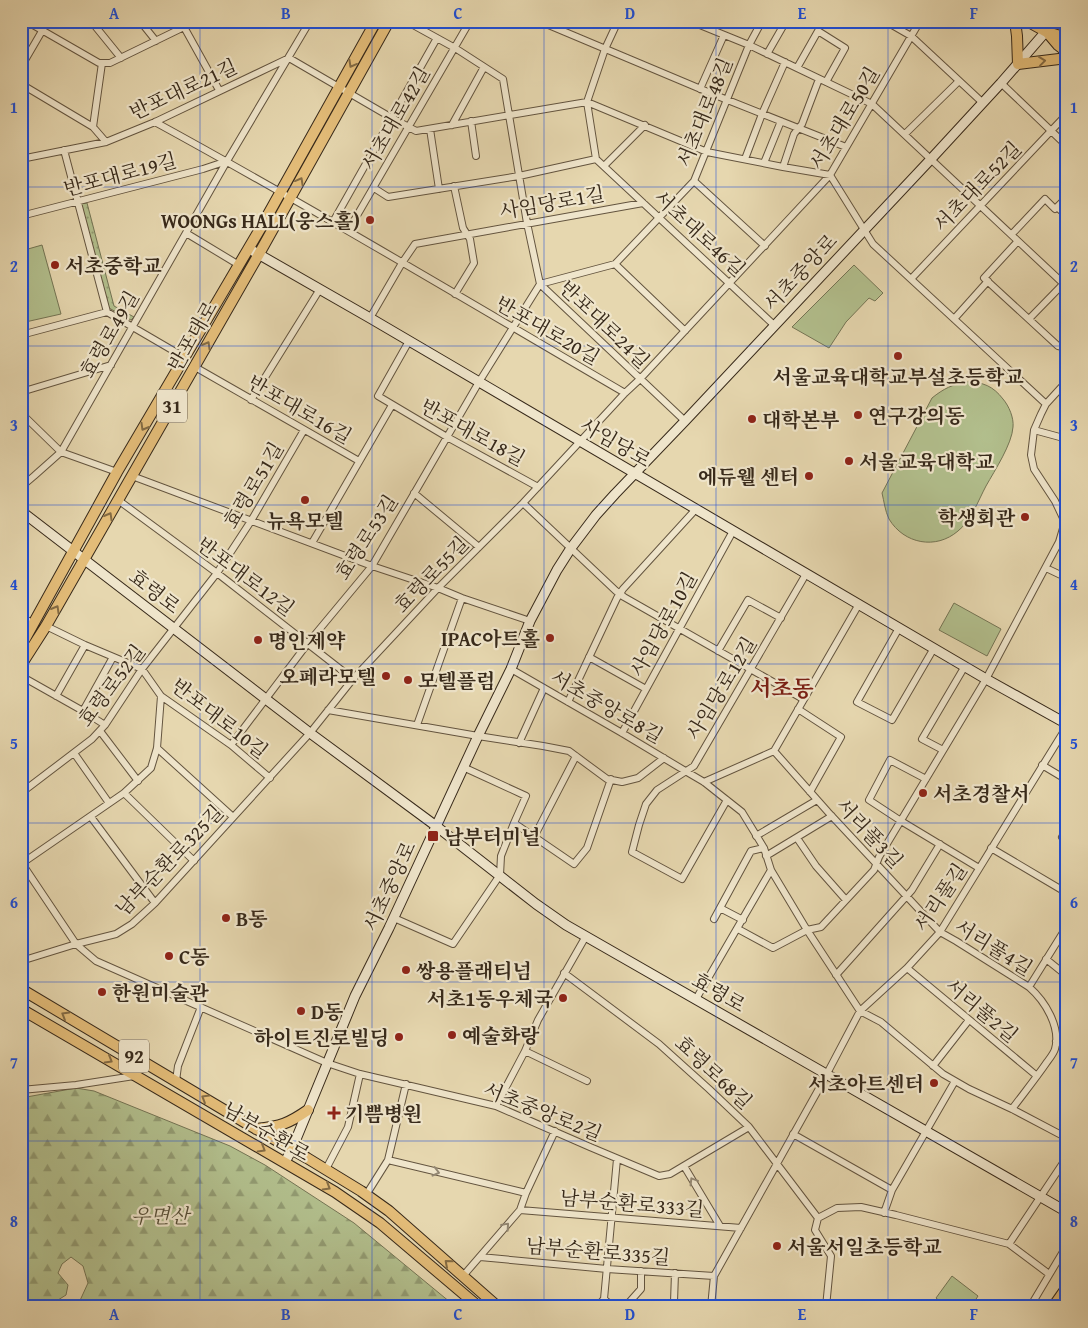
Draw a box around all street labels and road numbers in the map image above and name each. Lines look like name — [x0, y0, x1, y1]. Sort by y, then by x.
street label: 반포대로21길 — [124, 51, 242, 127]
street label: 서초대로48길 — [669, 53, 739, 171]
street label: 서초대로42길 — [353, 61, 437, 175]
street label: 서초대로50길 — [802, 61, 886, 175]
street label: 서초대로52길 — [926, 134, 1028, 238]
street label: 반포대로19길 — [60, 145, 180, 203]
street label: 사임당로1길 — [497, 178, 607, 226]
street label: 서초대로46길 — [648, 183, 752, 283]
street label: 서초중앙로 — [756, 227, 844, 317]
street label: 반포대로24길 — [553, 273, 657, 375]
street label: 효령로49길 — [72, 285, 146, 383]
street label: 반포대로20길 — [491, 288, 605, 372]
street label: 반포대로 — [160, 295, 224, 377]
street label: 반포대로16길 — [243, 367, 357, 451]
road number: 31 — [157, 390, 187, 422]
street label: 반포대로18길 — [415, 391, 531, 473]
street label: 사임당로 — [575, 410, 657, 474]
street label: 효령로51길 — [216, 436, 290, 534]
street label: 효령로53길 — [328, 489, 404, 585]
street label: 효령로55길 — [387, 529, 475, 619]
street label: 반포대로12길 — [191, 530, 301, 622]
street label: 효령로 — [123, 562, 187, 620]
street label: 사임당로10길 — [622, 566, 704, 682]
street label: 사임당로12길 — [679, 631, 763, 745]
street label: 효령로52길 — [70, 638, 152, 732]
street label: 서초중앙로8길 — [545, 662, 669, 750]
street label: 반포대로10길 — [165, 671, 275, 765]
street label: 서리풀3길 — [830, 791, 910, 875]
street label: 남부순환로325길 — [108, 798, 230, 922]
street label: 서초중앙로 — [355, 836, 423, 936]
street label: 서리풀길 — [906, 857, 974, 937]
street label: 서리풀4길 — [949, 912, 1039, 982]
street label: 효령로 — [687, 965, 751, 1019]
street label: 서리풀2길 — [939, 971, 1025, 1049]
street label: 효령로68길 — [669, 1028, 759, 1116]
road number: 92 — [119, 1040, 149, 1072]
street label: 서초중앙로2길 — [479, 1074, 607, 1148]
street label: 남부순환로 — [218, 1094, 316, 1168]
street label: 남부순환로333길 — [559, 1182, 705, 1224]
street label: 남부순환로335길 — [525, 1230, 671, 1272]

